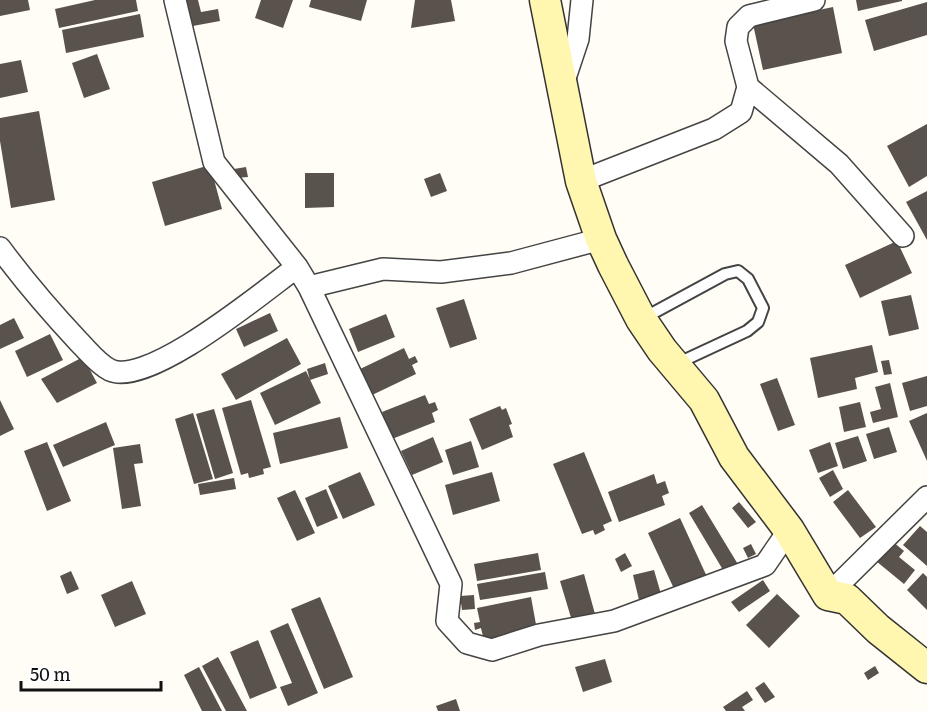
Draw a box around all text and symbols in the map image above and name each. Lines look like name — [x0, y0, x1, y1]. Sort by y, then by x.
scale bar — [21, 654, 160, 692]
text: 50 m — [30, 660, 71, 687]

